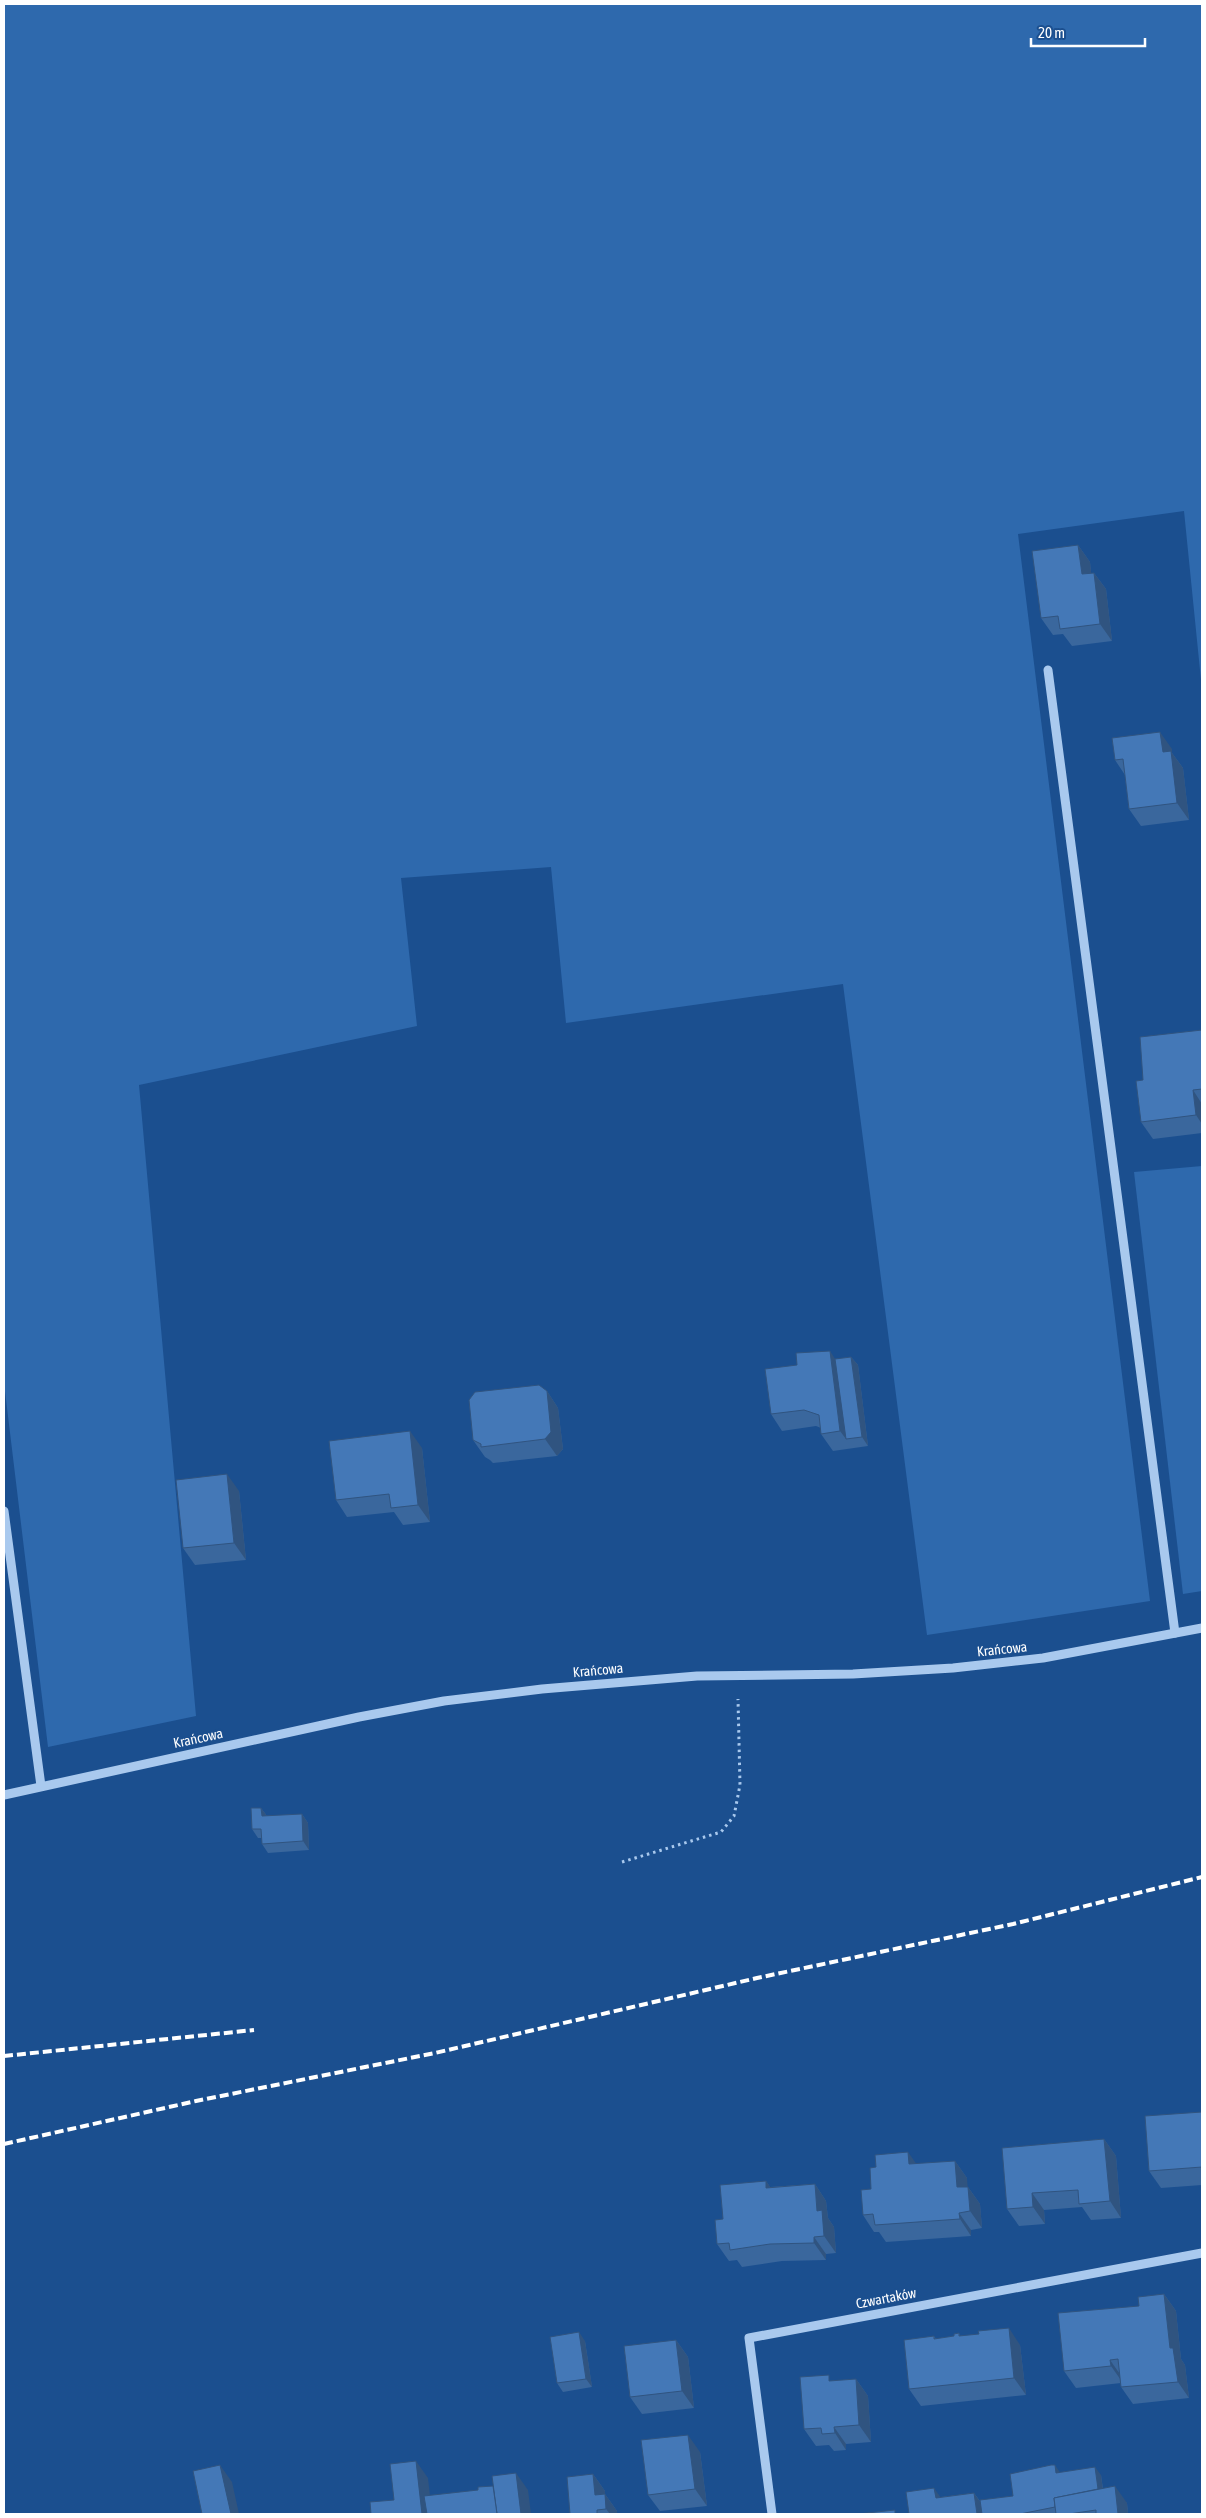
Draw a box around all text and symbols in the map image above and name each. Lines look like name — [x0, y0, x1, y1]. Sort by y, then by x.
scale bar — [1031, 15, 1145, 47]
text: 20 m — [1038, 24, 1065, 41]
street label: Krańcowa — [976, 1638, 1028, 1660]
street label: Krańcowa — [572, 1660, 624, 1680]
street label: Krańcowa — [172, 1725, 224, 1751]
street label: Czwartaków — [854, 2284, 918, 2312]

